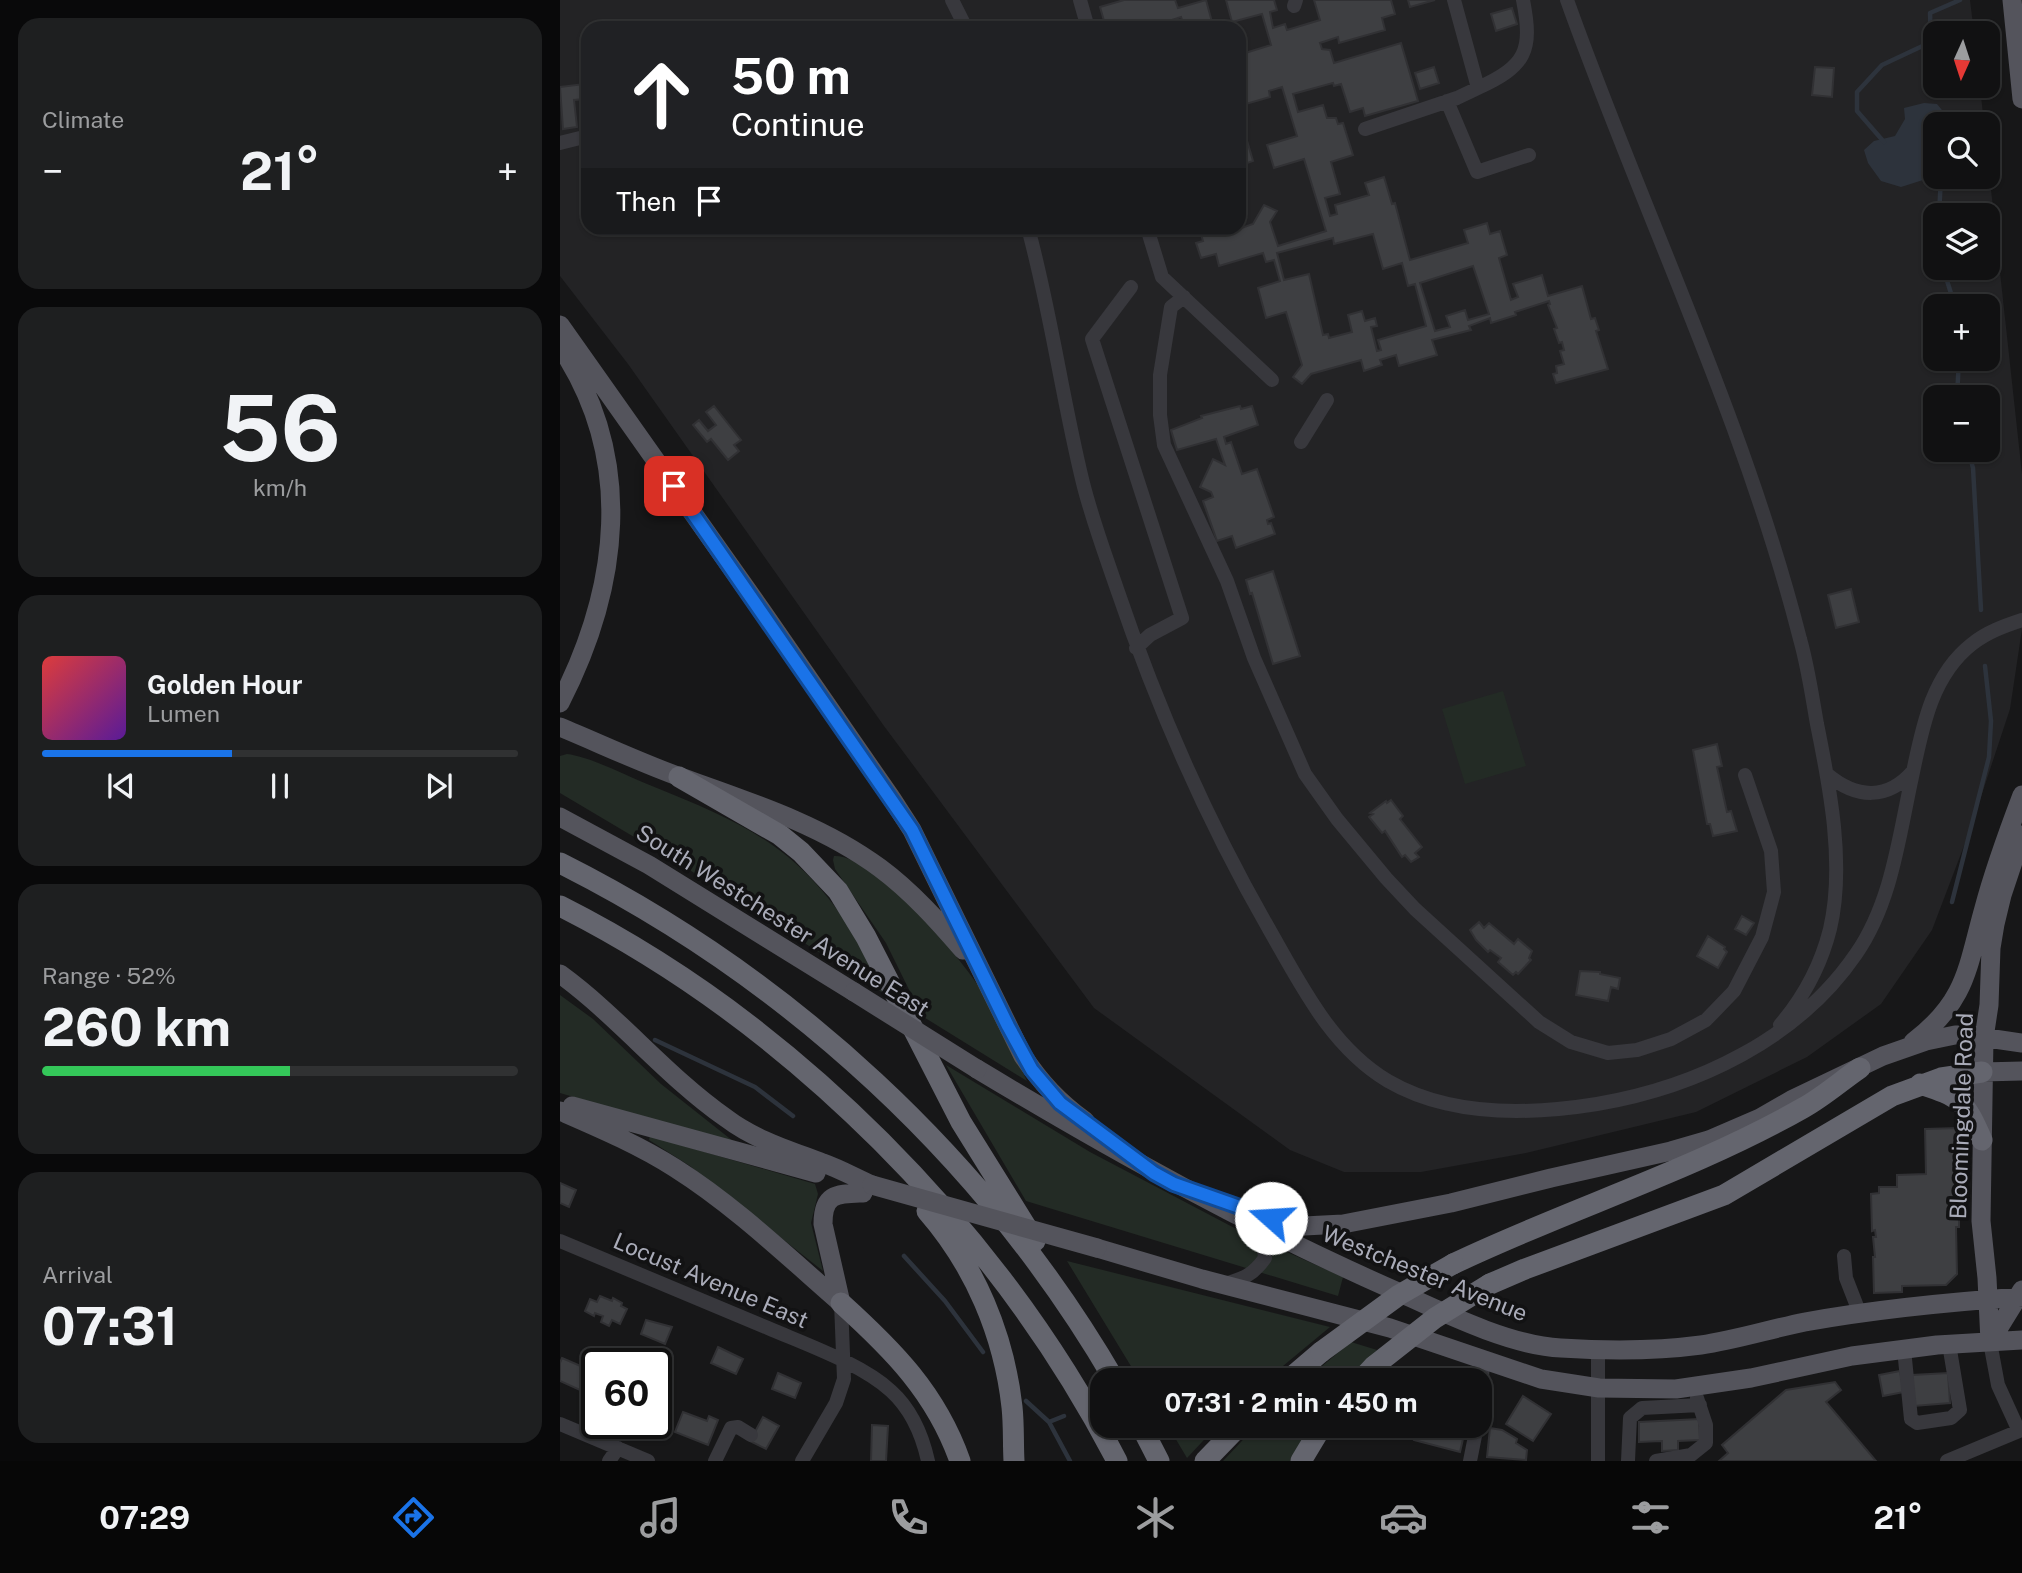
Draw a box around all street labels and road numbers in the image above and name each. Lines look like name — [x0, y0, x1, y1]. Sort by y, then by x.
street label: South Westchester Avenue East — [631, 818, 935, 1022]
street label: Bloomingdale Road — [1944, 1012, 1978, 1220]
street label: Westchester Avenue — [1318, 1219, 1532, 1327]
street label: Locust Avenue East — [610, 1227, 812, 1333]

